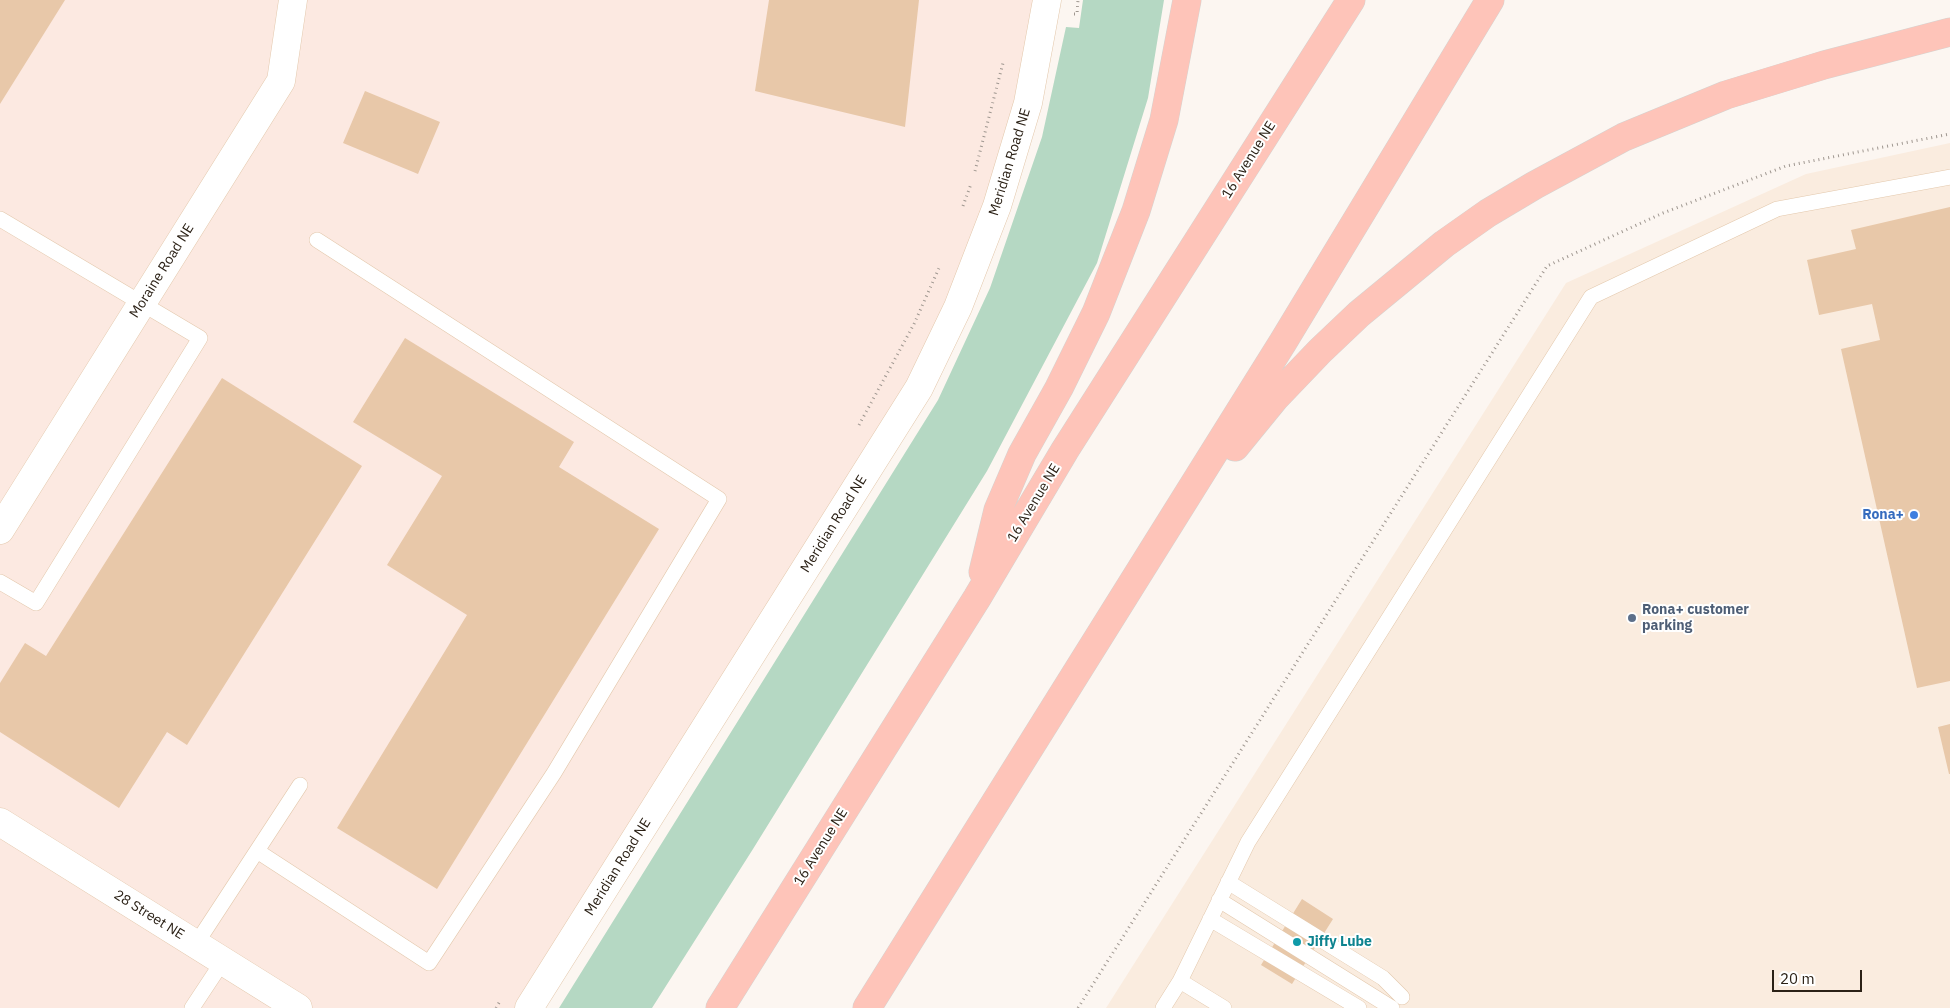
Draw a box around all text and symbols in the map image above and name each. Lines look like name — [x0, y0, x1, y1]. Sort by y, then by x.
street label: Meridian Road NE — [986, 106, 1034, 218]
street label: 16 Avenue NE — [1219, 118, 1279, 202]
street label: Moraine Road NE — [126, 221, 198, 321]
street label: 16 Avenue NE — [1004, 461, 1064, 545]
street label: Meridian Road NE — [797, 472, 871, 576]
place label: Rona+ — [1862, 507, 1904, 523]
marker: Rona+ — [1908, 509, 1920, 521]
place label: Rona+ customer parking — [1642, 602, 1749, 634]
marker: Rona+ customer parking — [1626, 612, 1638, 624]
street label: 16 Avenue NE — [791, 805, 851, 889]
street label: Meridian Road NE — [581, 815, 655, 919]
street label: 28 Street NE — [111, 887, 187, 943]
place label: Jiffy Lube — [1307, 934, 1372, 950]
marker: Jiffy Lube — [1291, 936, 1303, 948]
scale bar — [1775, 960, 1865, 992]
text: 20 m — [1780, 969, 1815, 988]

